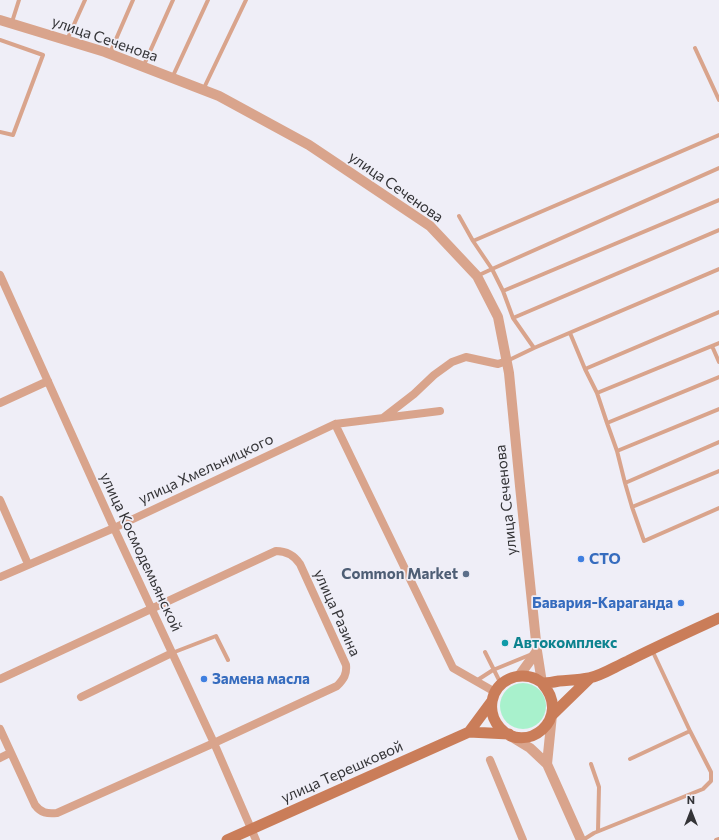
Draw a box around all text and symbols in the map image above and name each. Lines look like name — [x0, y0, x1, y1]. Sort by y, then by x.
street label: улица Сеченова — [49, 12, 161, 66]
street label: улица Сеченова — [345, 148, 447, 226]
street label: улица Хмельницкого — [136, 430, 276, 508]
street label: улица Сеченова — [491, 444, 521, 556]
street label: улица Космодемьянской — [96, 470, 186, 634]
place label: СТО — [589, 550, 621, 568]
marker: СТО — [576, 554, 586, 564]
place label: Common Market — [341, 565, 458, 583]
street label: улица Разина — [310, 567, 364, 659]
marker: Common Market — [461, 569, 471, 579]
place label: Бавария-Караганда — [532, 594, 673, 612]
marker: Бавария-Караганда — [676, 598, 686, 608]
place label: Автокомплекс — [513, 634, 617, 652]
marker: Автокомплекс — [500, 638, 510, 648]
place label: Замена масла — [212, 670, 310, 688]
marker: Замена масла — [199, 674, 209, 684]
street label: улица Терешковой — [278, 737, 406, 807]
north arrow — [671, 792, 711, 832]
text: N — [687, 793, 695, 806]

